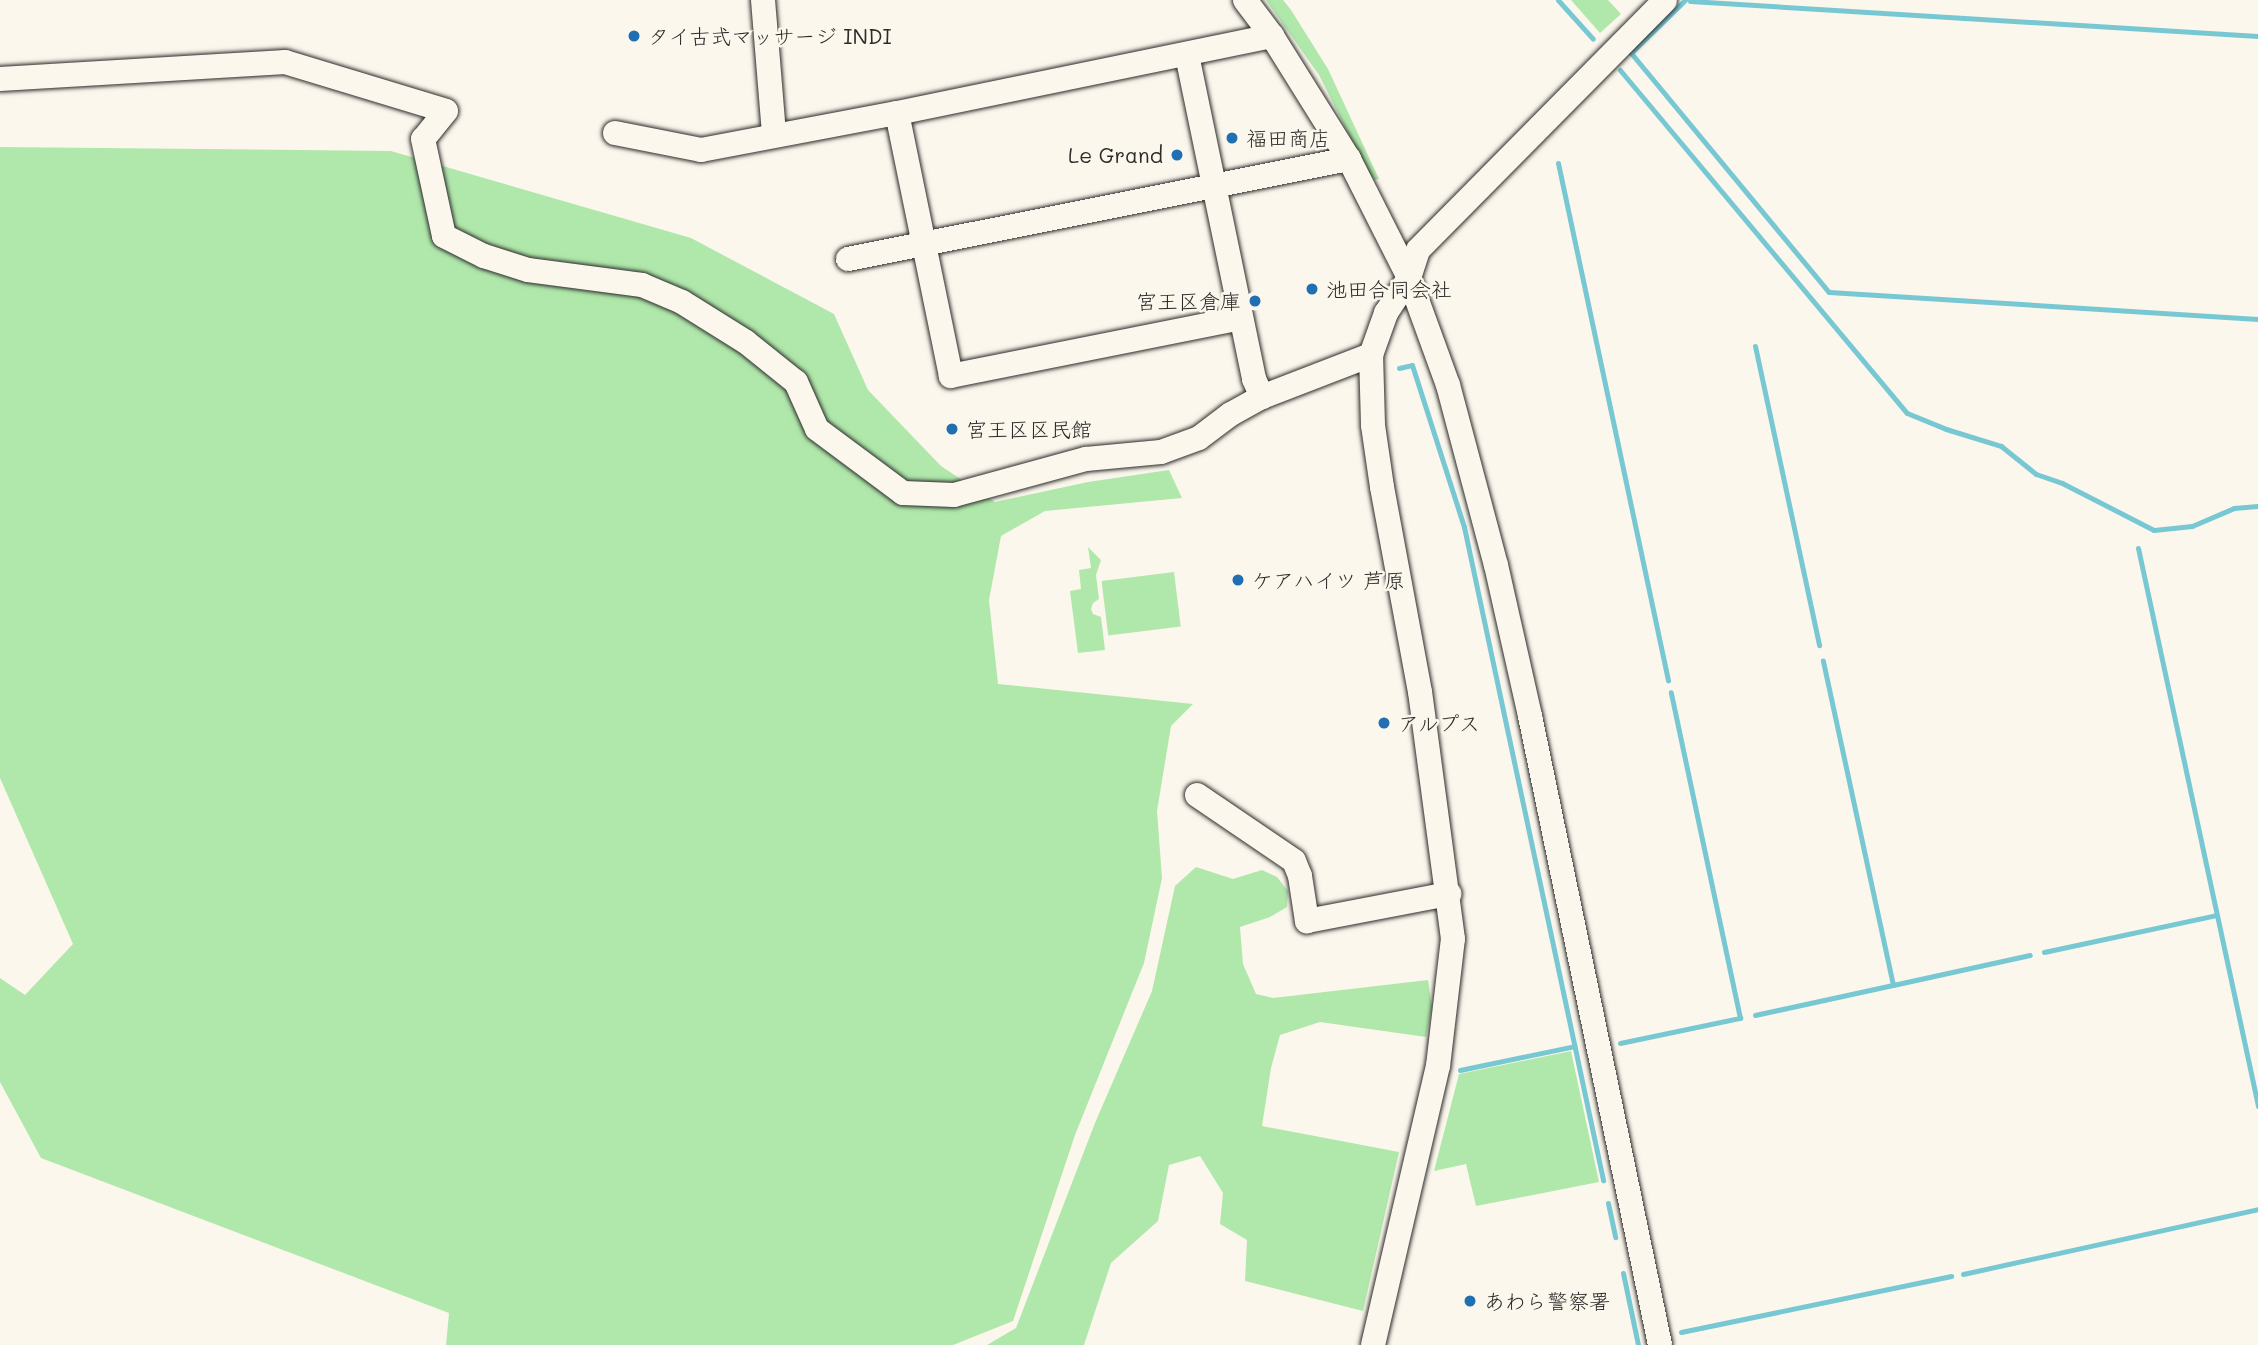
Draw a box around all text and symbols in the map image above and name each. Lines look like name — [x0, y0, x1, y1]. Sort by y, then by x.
place label: タイ古式マッサージ INDI — [648, 23, 892, 49]
marker: タイ古式マッサージ INDI — [626, 28, 642, 44]
place label: 福田商店 — [1246, 125, 1330, 151]
marker: 福田商店 — [1224, 130, 1240, 146]
place label: Le Grand — [1068, 142, 1163, 168]
marker: Le Grand — [1169, 147, 1185, 163]
place label: 池田合同会社 — [1326, 276, 1452, 302]
marker: 池田合同会社 — [1304, 281, 1320, 297]
place label: 宮王区倉庫 — [1136, 288, 1241, 314]
marker: 宮王区倉庫 — [1247, 293, 1263, 309]
place label: 宮王区区民館 — [966, 416, 1092, 442]
marker: 宮王区区民館 — [944, 421, 960, 437]
place label: ケアハイツ 芦原 — [1252, 567, 1406, 593]
marker: ケアハイツ 芦原 — [1230, 572, 1246, 588]
place label: アルプス — [1398, 710, 1482, 736]
marker: アルプス — [1376, 715, 1392, 731]
place label: あわら警察署 — [1484, 1288, 1610, 1314]
marker: あわら警察署 — [1462, 1293, 1478, 1309]

